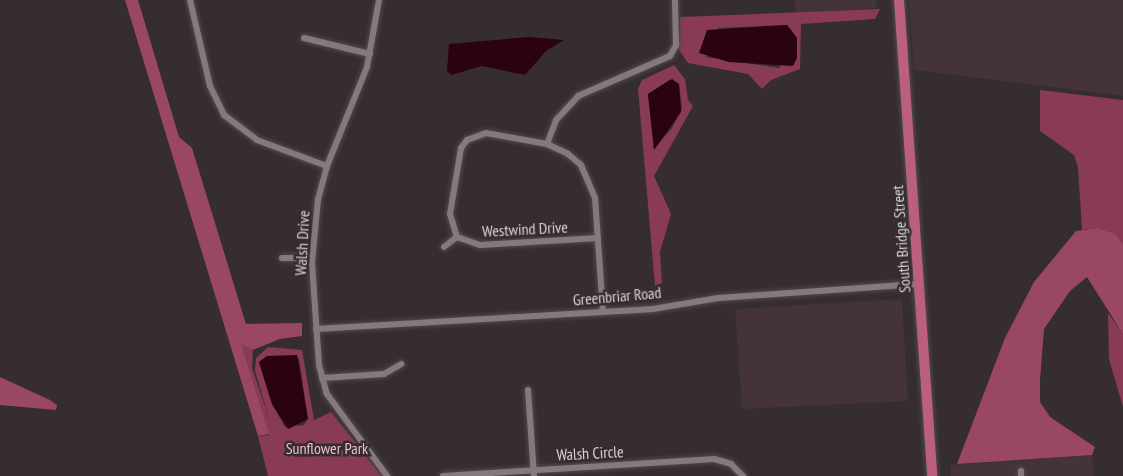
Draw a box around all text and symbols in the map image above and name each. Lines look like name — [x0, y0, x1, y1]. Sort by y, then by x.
street label: South Bridge Street — [888, 185, 914, 293]
street label: Walsh Drive — [291, 210, 313, 276]
street label: Westwind Drive — [482, 217, 568, 241]
street label: Greenbriar Road — [572, 283, 662, 309]
park label: Sunflower Park — [286, 438, 368, 458]
street label: Walsh Circle — [556, 442, 624, 464]

